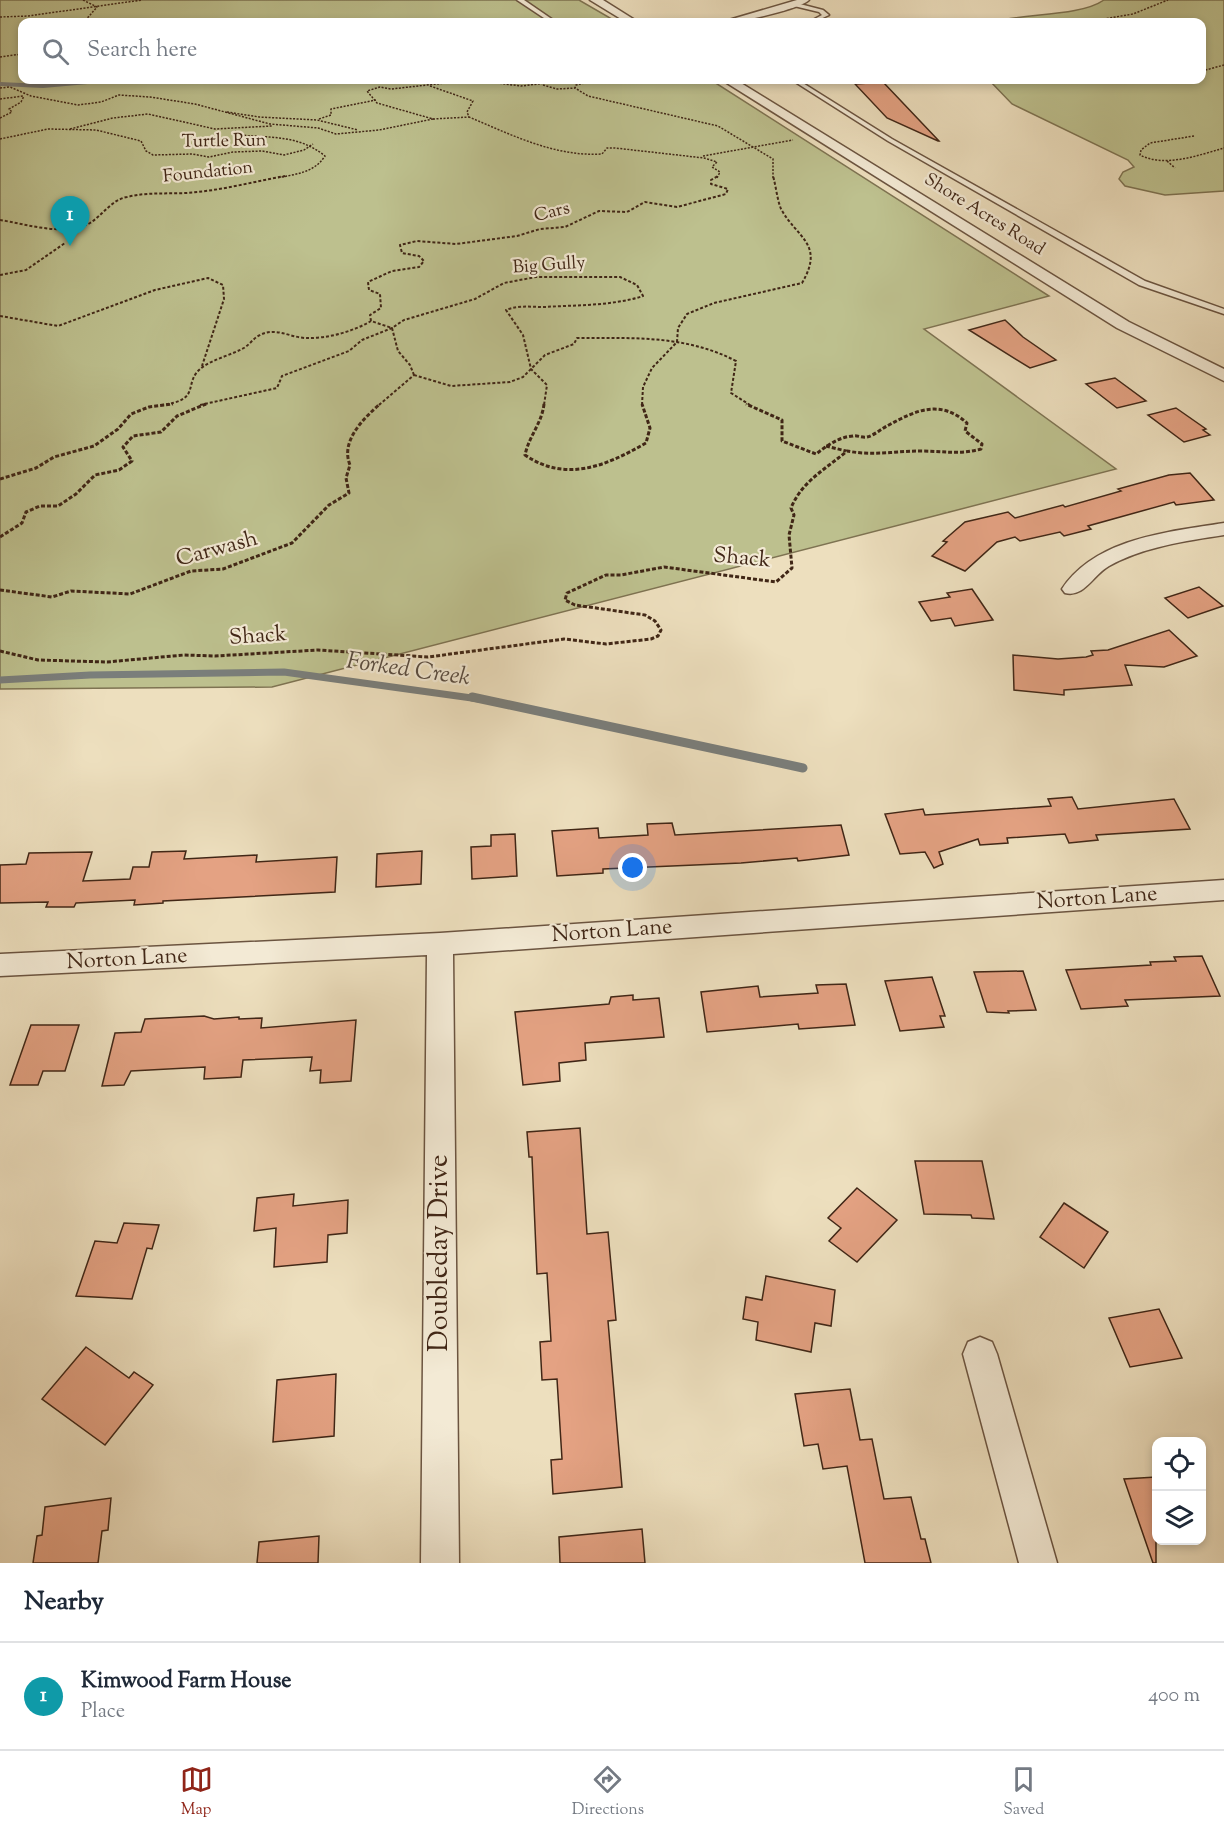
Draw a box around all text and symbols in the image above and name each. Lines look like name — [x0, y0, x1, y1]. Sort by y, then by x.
search box — [18, 18, 1206, 84]
icon: search — [39, 35, 72, 68]
text: Search here — [87, 35, 197, 67]
street label: Turtle Run — [181, 128, 267, 156]
street label: Foundation — [162, 155, 255, 191]
street label: Shore Acres Road — [918, 167, 1050, 263]
pin: 1 — [50, 196, 90, 246]
street label: Cars — [531, 196, 573, 230]
street label: Big Gully — [512, 250, 586, 282]
street label: Carwash — [172, 524, 262, 576]
street label: Shack — [712, 541, 772, 577]
street label: Shack — [228, 619, 288, 655]
water label: Forked Creek — [344, 644, 472, 696]
your location — [618, 853, 647, 882]
street label: Norton Lane — [1035, 879, 1159, 919]
street label: Norton Lane — [550, 912, 674, 952]
street label: Norton Lane — [66, 941, 188, 979]
street label: Doubleday Drive — [421, 1154, 460, 1352]
map controls — [1152, 1437, 1206, 1545]
button: locate — [1152, 1437, 1206, 1491]
button: layers — [1152, 1491, 1206, 1545]
text: Nearby — [24, 1584, 104, 1621]
text: Kimwood Farm House — [81, 1666, 292, 1698]
text: 1 — [40, 1682, 47, 1711]
text: 400 m — [1148, 1682, 1200, 1711]
text: Place — [81, 1698, 125, 1727]
tab: Map — [180, 1763, 213, 1822]
tab: Directions — [572, 1763, 644, 1822]
tab: Saved — [1003, 1763, 1044, 1822]

